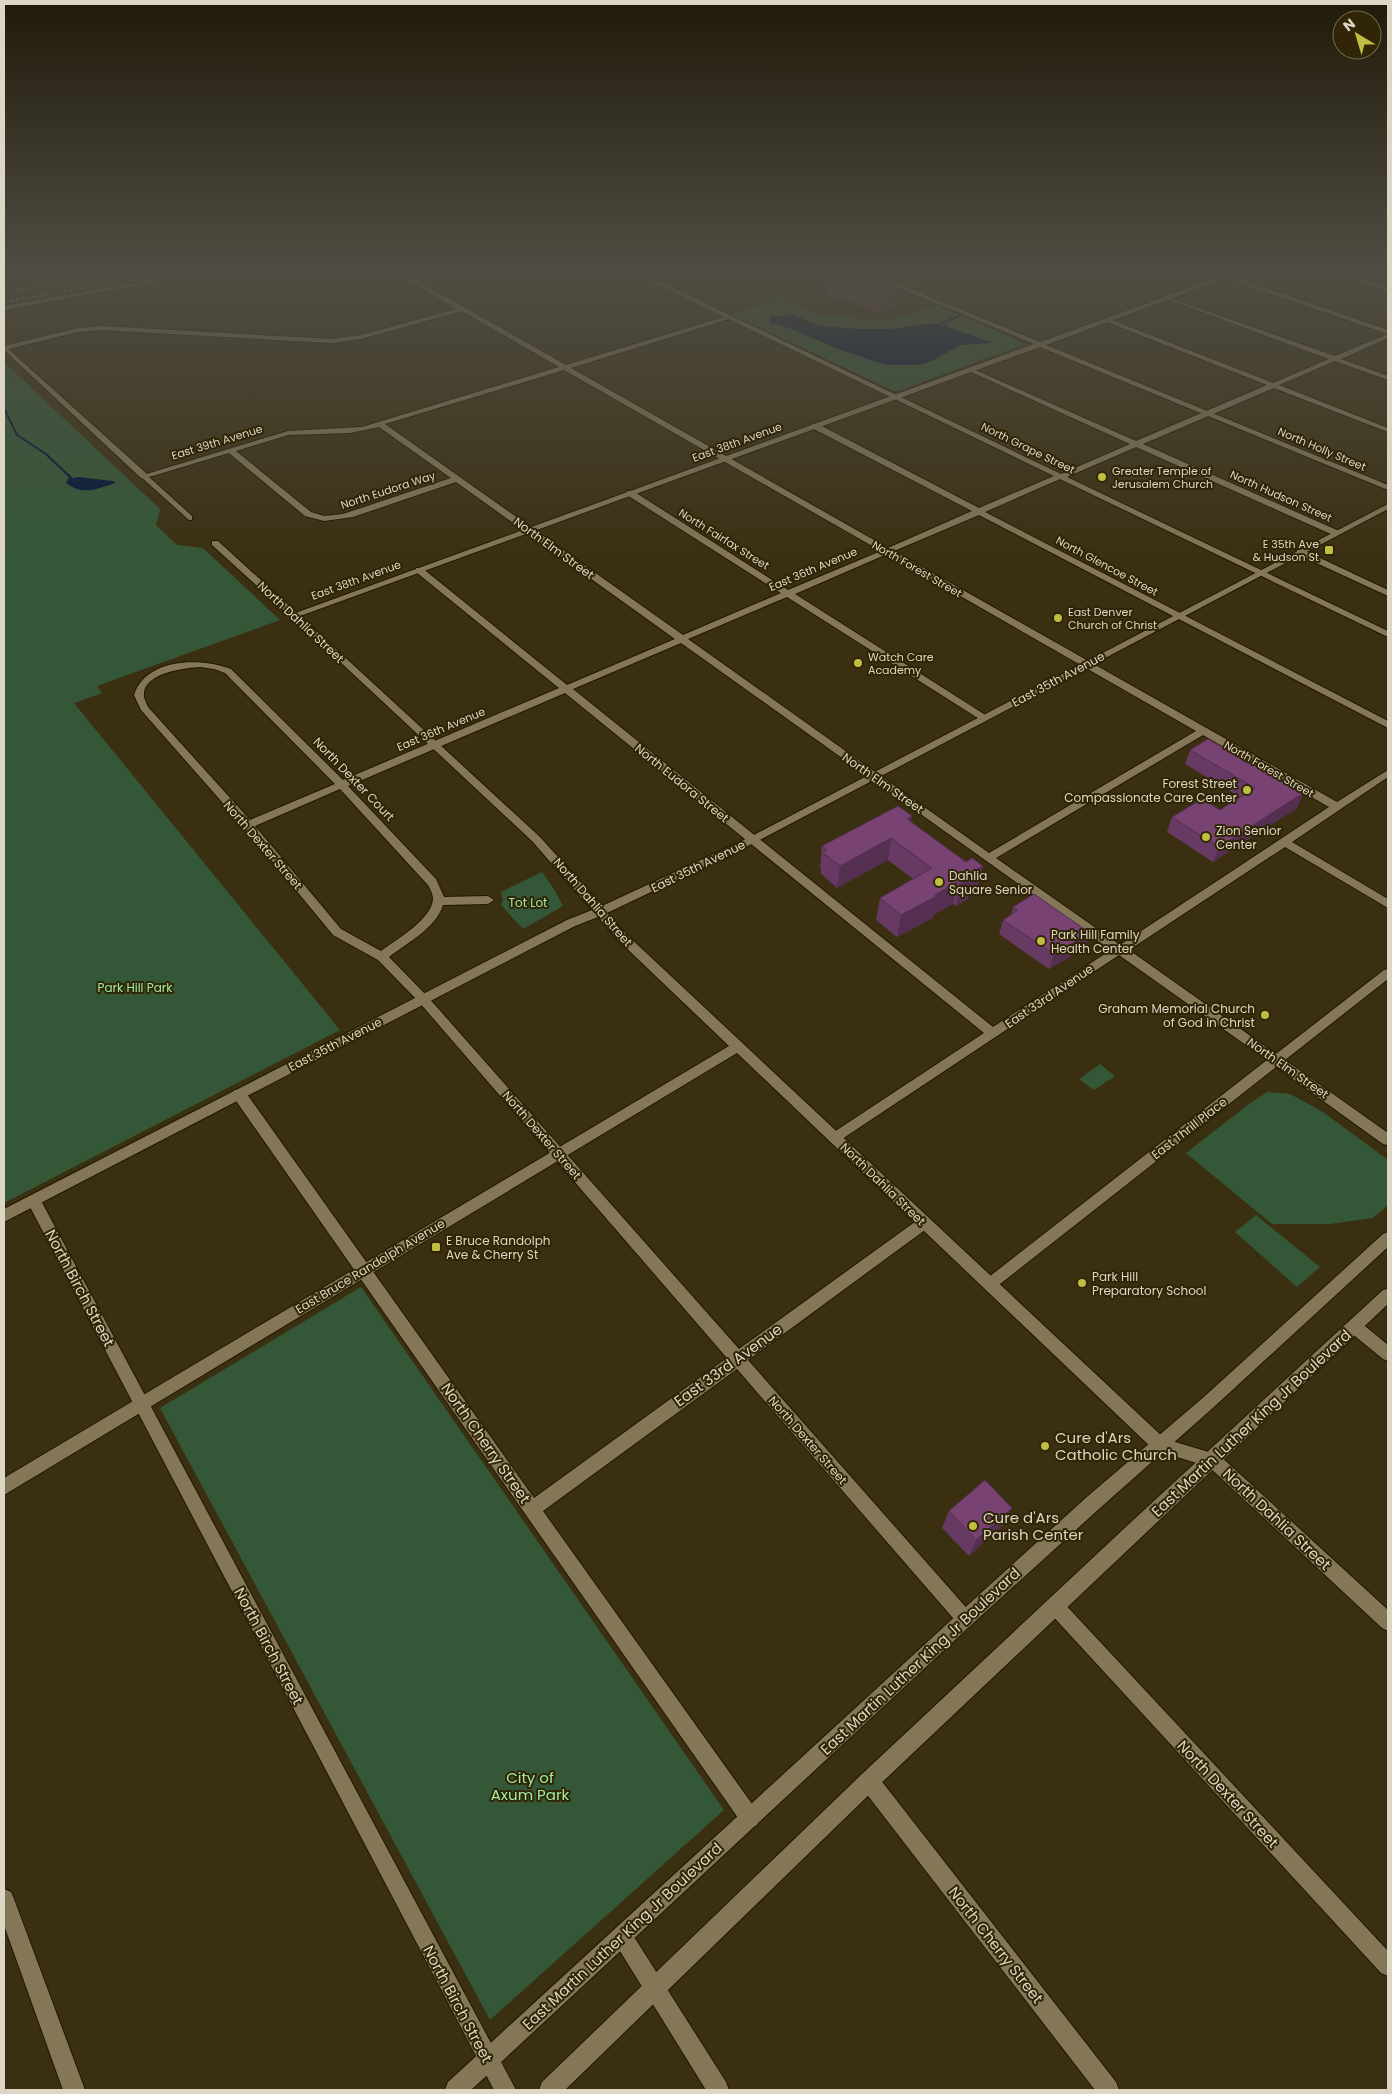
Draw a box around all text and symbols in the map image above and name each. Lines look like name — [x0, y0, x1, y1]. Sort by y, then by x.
north arrow — [1332, 10, 1382, 60]
text: N — [1339, 14, 1359, 36]
street label: East 38th Avenue — [690, 418, 784, 466]
street label: North Grape Street — [978, 418, 1078, 478]
street label: East 39th Avenue — [169, 420, 265, 463]
street label: North Holly Street — [1275, 423, 1369, 475]
place label: Greater Temple of Jerusalem Church — [1112, 463, 1213, 492]
street label: North Hudson Street — [1228, 466, 1334, 526]
street label: North Eudora Way — [339, 467, 438, 513]
marker: Greater Temple of Jerusalem Church — [1096, 471, 1108, 483]
street label: North Fairfax Street — [676, 505, 772, 573]
street label: North Elm Street — [510, 513, 598, 583]
street label: North Glencoe Street — [1053, 532, 1161, 600]
place label: E 35th Ave & Hudson St — [1253, 536, 1319, 565]
street label: North Forest Street — [869, 537, 965, 601]
street label: East 36th Avenue — [766, 543, 860, 595]
marker: E 35th Ave & Hudson St — [1323, 544, 1335, 556]
street label: East 38th Avenue — [309, 556, 403, 604]
street label: North Dahlia Street — [254, 577, 348, 667]
place label: East Denver Church of Christ — [1068, 604, 1157, 633]
marker: East Denver Church of Christ — [1052, 612, 1064, 624]
street label: East 35th Avenue — [1009, 647, 1107, 711]
place label: Watch Care Academy — [868, 649, 934, 678]
marker: Watch Care Academy — [852, 657, 864, 669]
street label: East 36th Avenue — [394, 703, 488, 755]
street label: North Dexter Court — [310, 733, 398, 825]
street label: North Forest Street — [1221, 737, 1317, 801]
street label: North Eudora Street — [631, 740, 733, 826]
street label: North Elm Street — [839, 749, 927, 817]
place label: Forest Street Compassionate Care Center — [1064, 775, 1238, 806]
marker: Forest Street Compassionate Care Center — [1241, 784, 1253, 796]
street label: North Dexter Street — [220, 797, 306, 893]
place label: Zion Senior Center — [1216, 822, 1282, 853]
marker: Zion Senior Center — [1200, 831, 1212, 843]
street label: East 35th Avenue — [648, 836, 748, 896]
street label: North Dahlia Street — [550, 854, 636, 950]
place label: Dahlia Square Senior — [949, 867, 1033, 898]
marker: Dahlia Square Senior — [933, 876, 945, 888]
park label: Tot Lot — [509, 894, 547, 911]
place label: Park Hill Family Health Center — [1051, 926, 1140, 957]
marker: Park Hill Family Health Center — [1035, 935, 1047, 947]
street label: East 33rd Avenue — [1002, 960, 1096, 1032]
park label: Park Hill Park — [97, 979, 173, 996]
place label: Graham Memorial Church of God in Christ — [1098, 1000, 1255, 1031]
marker: Graham Memorial Church of God in Christ — [1259, 1009, 1271, 1021]
street label: East 35th Avenue — [285, 1013, 385, 1075]
street label: North Elm Street — [1244, 1034, 1332, 1102]
street label: North Dexter Street — [499, 1087, 585, 1183]
street label: East Thrill Place — [1148, 1093, 1230, 1163]
street label: North Dahlia Street — [837, 1139, 929, 1229]
street label: East Bruce Randolph Avenue — [292, 1215, 448, 1317]
street label: North Birch Street — [40, 1226, 120, 1350]
place label: E Bruce Randolph Ave & Cherry St — [446, 1232, 550, 1263]
marker: E Bruce Randolph Ave & Cherry St — [430, 1241, 442, 1253]
place label: Park Hill Preparatory School — [1092, 1268, 1207, 1299]
marker: Park Hill Preparatory School — [1076, 1277, 1088, 1289]
street label: East 33rd Avenue — [670, 1319, 786, 1411]
street label: East Martin Luther King Jr Boulevard — [1146, 1325, 1356, 1521]
street label: North Cherry Street — [436, 1378, 536, 1508]
street label: North Dexter Street — [765, 1392, 851, 1488]
place label: Cure d'Ars Catholic Church — [1055, 1427, 1177, 1465]
marker: Cure d'Ars Catholic Church — [1039, 1440, 1051, 1452]
street label: North Dahlia Street — [1218, 1463, 1336, 1575]
place label: Cure d'Ars Parish Center — [983, 1507, 1084, 1545]
marker: Cure d'Ars Parish Center — [967, 1520, 979, 1532]
street label: East Martin Luther King Jr Boulevard — [815, 1563, 1025, 1759]
street label: North Birch Street — [229, 1584, 309, 1708]
street label: North Dexter Street — [1173, 1736, 1283, 1852]
park label: City of Axum Park — [491, 1767, 570, 1805]
street label: East Martin Luther King Jr Boulevard — [517, 1838, 727, 2034]
street label: North Cherry Street — [944, 1882, 1048, 2008]
street label: North Birch Street — [418, 1942, 498, 2066]

